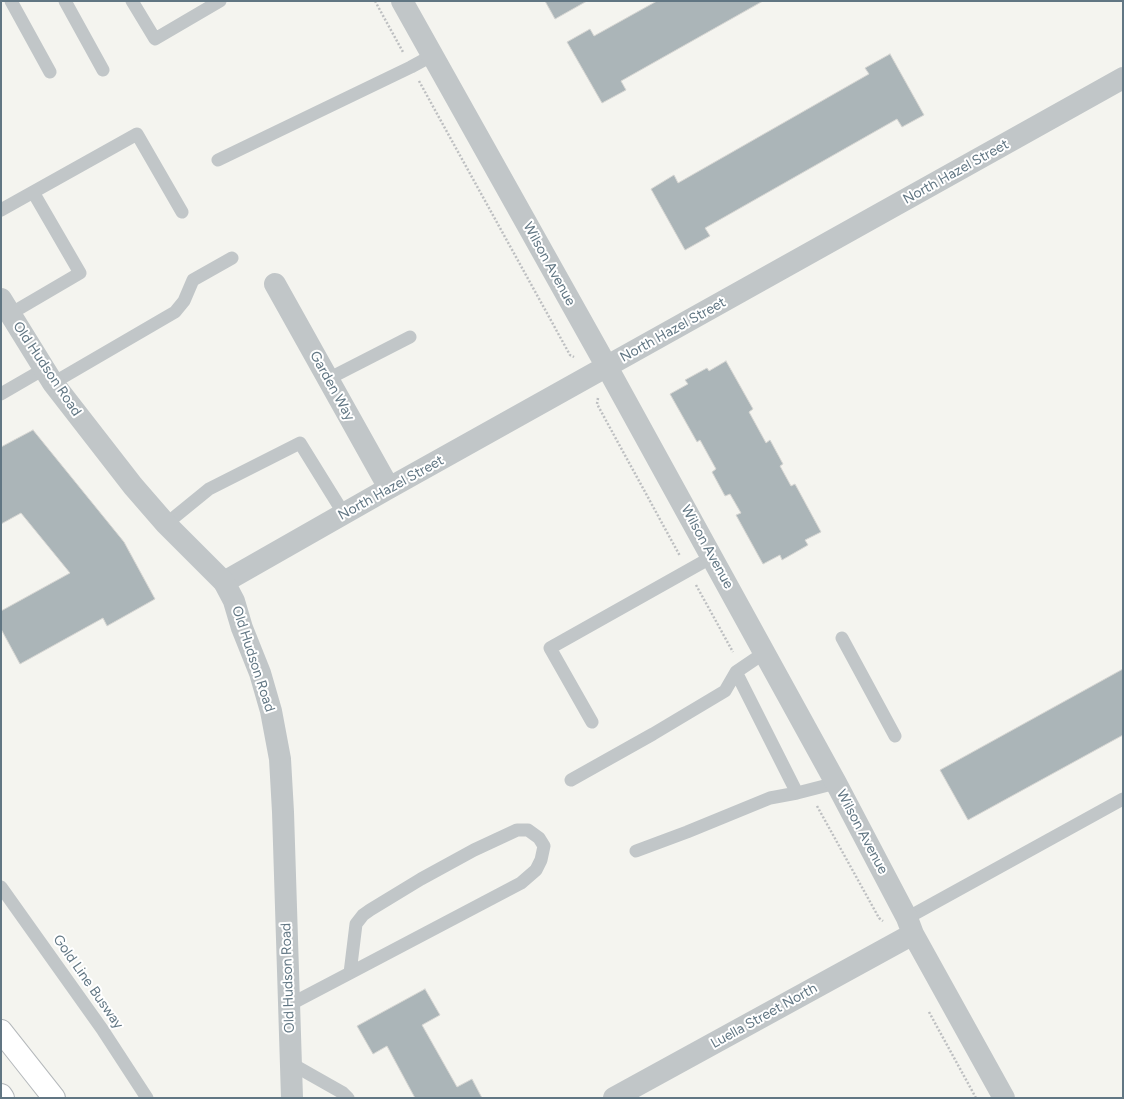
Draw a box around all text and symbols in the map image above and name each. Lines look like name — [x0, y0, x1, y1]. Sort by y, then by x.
street label: North Hazel Street — [900, 136, 1012, 208]
street label: Wilson Avenue — [519, 219, 579, 309]
street label: North Hazel Street — [617, 294, 729, 366]
street label: Old Hudson Road — [9, 319, 85, 419]
street label: Garden Way — [306, 348, 358, 424]
street label: North Hazel Street — [335, 452, 447, 524]
street label: Wilson Avenue — [677, 502, 737, 592]
street label: Old Hudson Road — [228, 604, 278, 714]
street label: Wilson Avenue — [833, 787, 891, 877]
street label: Old Hudson Road — [278, 923, 298, 1033]
street label: Gold Line Busway — [49, 932, 127, 1032]
street label: Luella Street North — [708, 980, 820, 1052]

